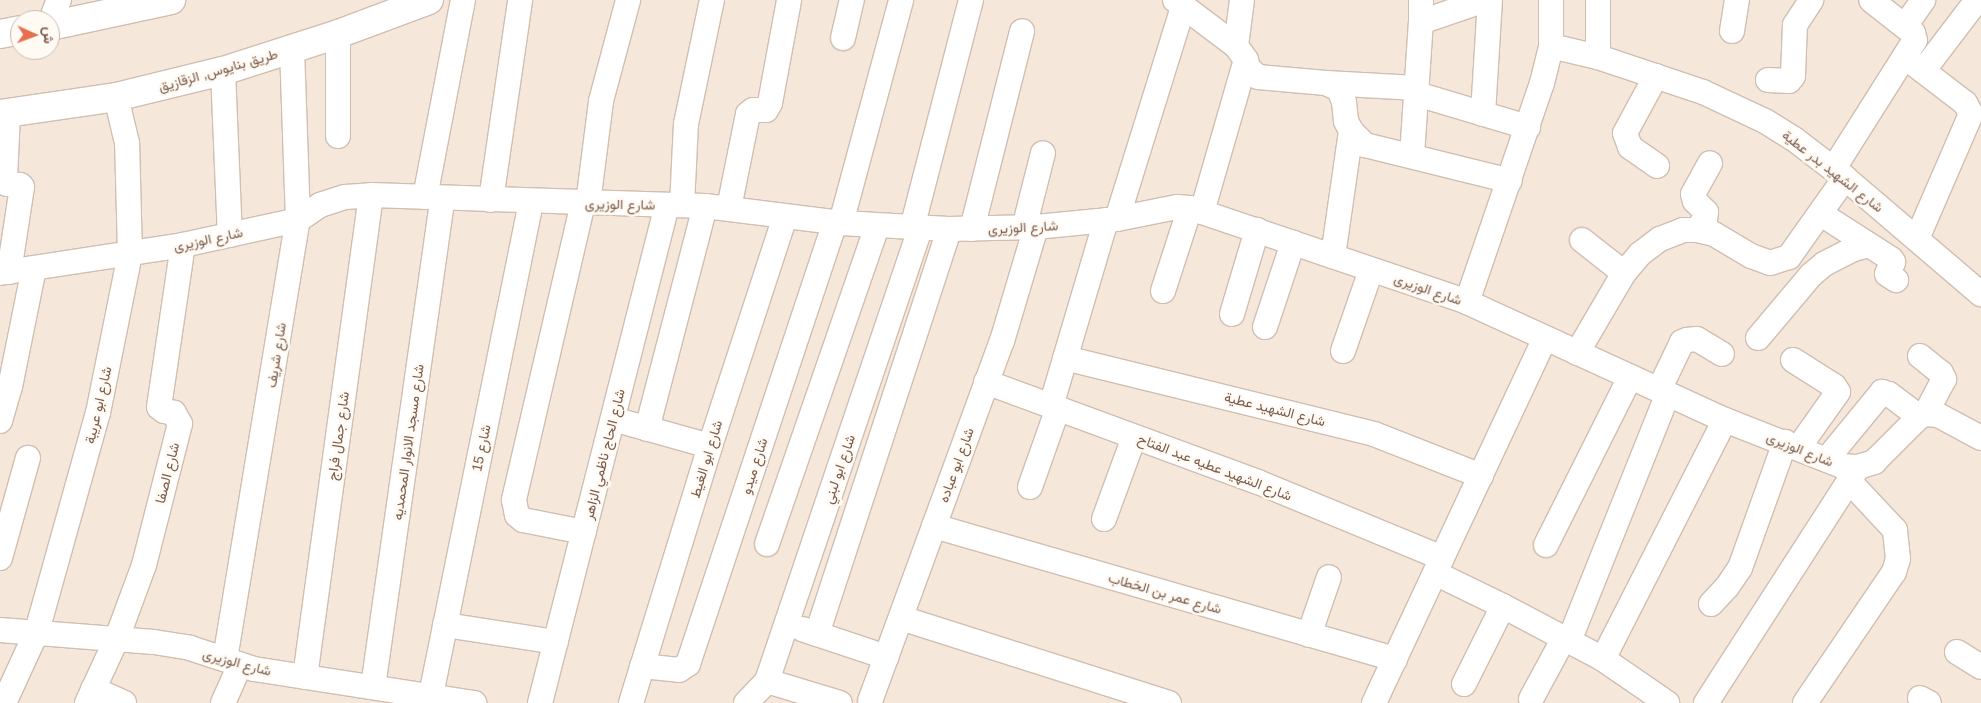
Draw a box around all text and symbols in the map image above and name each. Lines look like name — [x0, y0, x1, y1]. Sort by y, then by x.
north arrow — [10, 10, 60, 60]
text: ش — [41, 27, 57, 44]
street label: طريق بنايوس, الزقازيق — [156, 45, 280, 95]
street label: شارع الشهيد بدر عطية — [1779, 126, 1887, 216]
street label: شارع الوزيرى — [585, 195, 655, 213]
street label: شارع الوزيرى — [987, 217, 1059, 237]
street label: شارع الوزيرى — [172, 223, 244, 255]
street label: شارع الوزيرى — [1392, 270, 1464, 308]
street label: شارع شريف — [263, 321, 289, 389]
street label: شارع مسجد الانوار المحمديه — [389, 363, 427, 521]
street label: شارع ابو عريبة — [81, 365, 115, 445]
street label: شارع الحاج ناظمي الزاهر — [580, 387, 628, 521]
street label: شارع الشهيد عطية — [1223, 388, 1327, 430]
street label: شارع جمال فراج — [323, 391, 353, 481]
street label: شارع ابو الغيط — [686, 418, 726, 500]
street label: شارع 15 — [468, 423, 494, 473]
street label: شارع ابو عباده — [935, 425, 977, 505]
street label: شارع الوزيرى — [1764, 428, 1836, 470]
street label: شارع الشهيد عطيه عبد الفتاح — [1136, 430, 1294, 504]
street label: شارع ابو لبني — [819, 432, 859, 506]
street label: شارع ميدو — [737, 436, 771, 496]
street label: شارع الصفا — [151, 441, 183, 505]
street label: شارع عمر بن الخطاب — [1106, 569, 1224, 617]
street label: شارع الوزيرى — [201, 645, 273, 679]

